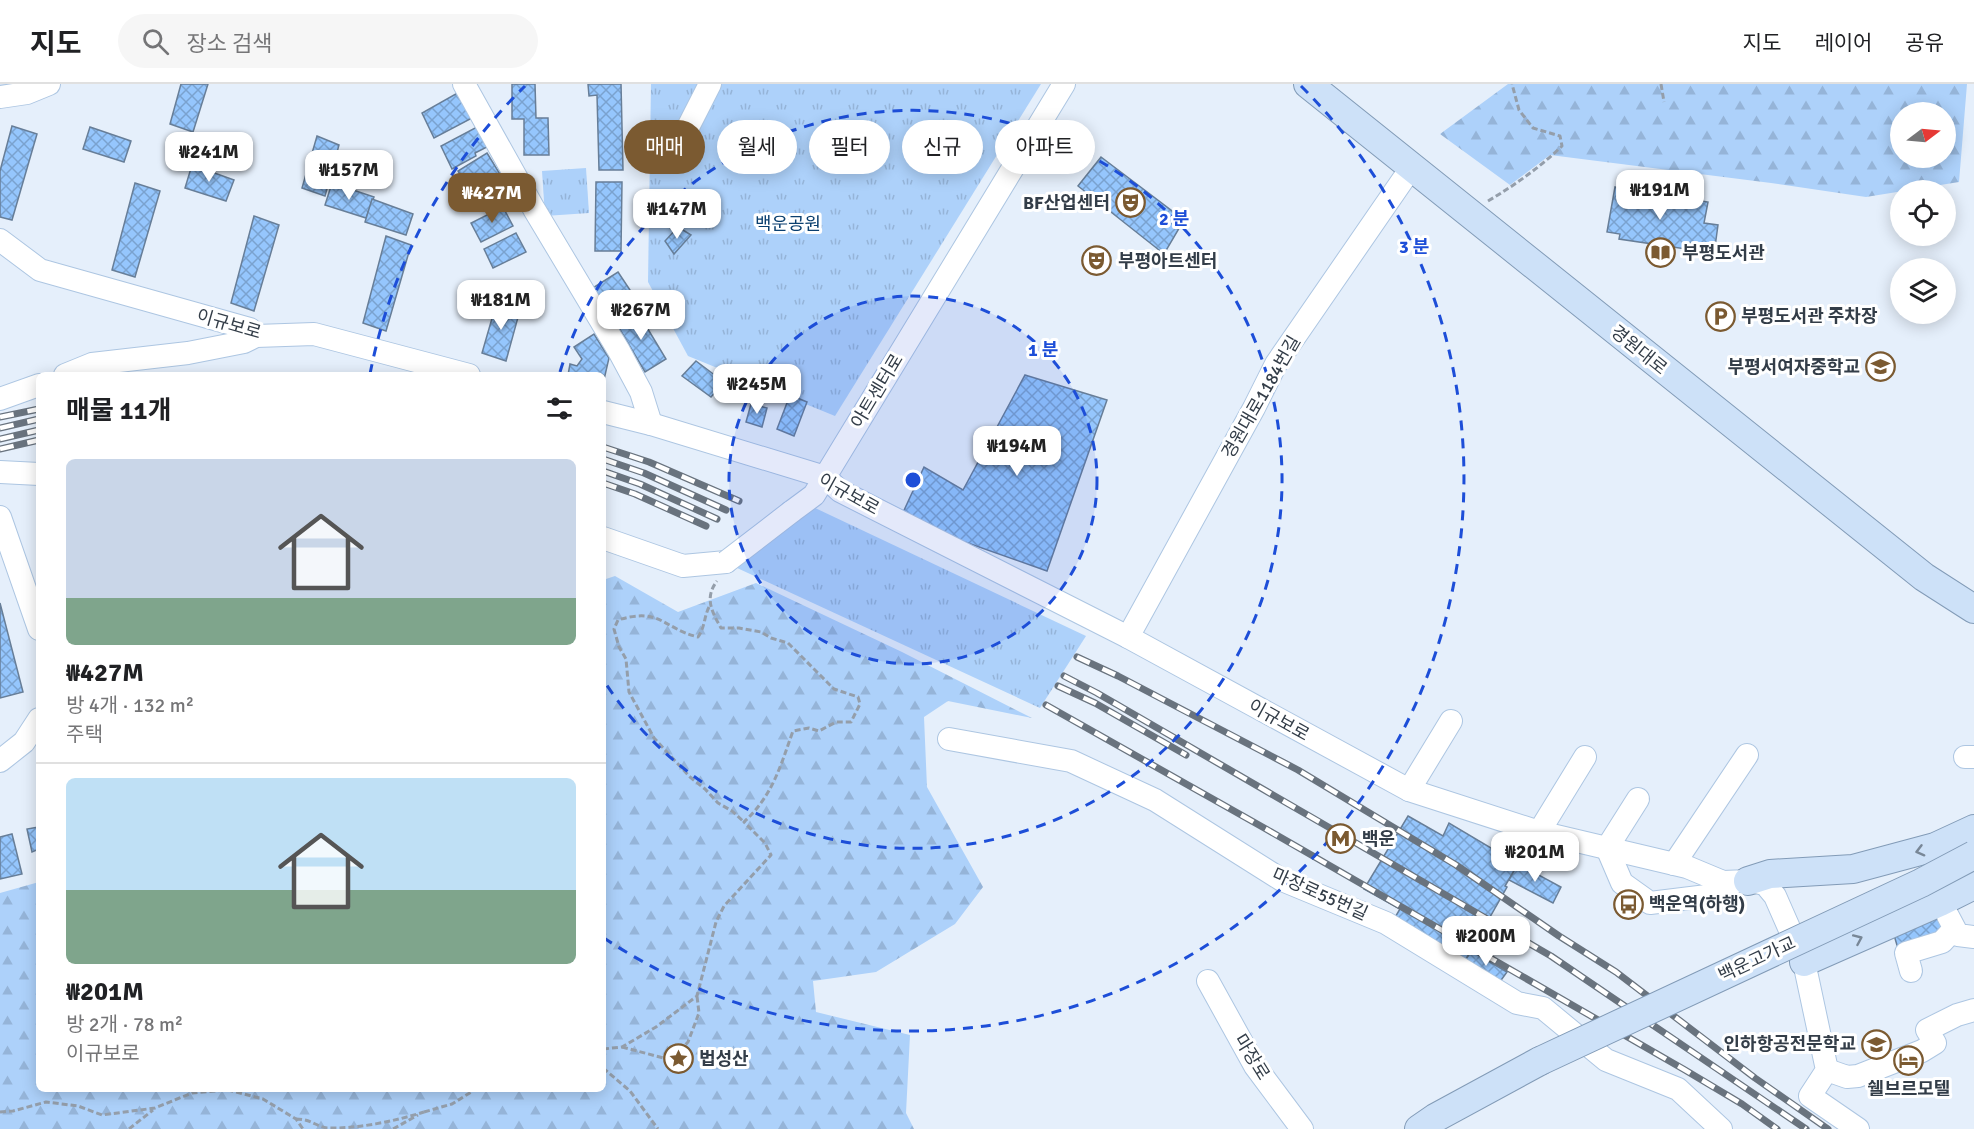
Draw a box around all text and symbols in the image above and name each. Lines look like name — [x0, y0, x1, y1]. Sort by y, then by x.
search box — [118, 14, 538, 68]
icon: search — [139, 25, 172, 58]
text: 지도 — [30, 27, 82, 61]
text: 장소 검색 — [187, 30, 272, 57]
text: 지도 — [1743, 30, 1781, 56]
text: 레이어 — [1814, 30, 1872, 56]
text: 공유 — [1905, 30, 1944, 56]
north arrow — [1890, 102, 1956, 168]
map controls — [1890, 102, 1956, 324]
chip: 매매 — [624, 120, 705, 174]
chip: 월세 — [717, 120, 797, 174]
chip: 필터 — [809, 120, 890, 174]
chip: 신규 — [902, 120, 983, 174]
chip: 아파트 — [995, 120, 1095, 174]
pin: ₩241M — [167, 132, 251, 183]
text: ₩241M — [179, 139, 239, 164]
pin: ₩157M — [307, 150, 391, 201]
text: ₩157M — [319, 157, 379, 182]
pin: ₩191M — [1618, 170, 1702, 221]
pin: ₩427M — [450, 173, 534, 224]
text: ₩191M — [1630, 177, 1690, 202]
text: ₩427M — [462, 180, 522, 205]
button: locate — [1890, 180, 1956, 246]
theatre icon: BF산업센터 — [1115, 187, 1147, 219]
pin: ₩147M — [635, 189, 719, 240]
place label: BF산업센터 — [1023, 192, 1110, 214]
text: ₩147M — [647, 196, 707, 221]
text: 2 분 — [1159, 208, 1190, 230]
park label: 백운공원 — [755, 213, 821, 235]
text: 3 분 — [1399, 236, 1430, 258]
library icon: 부평도서관 — [1645, 237, 1677, 269]
place label: 부평도서관 — [1682, 242, 1765, 264]
theatre icon: 부평아트센터 — [1081, 245, 1113, 277]
place label: 부평아트센터 — [1118, 250, 1217, 272]
button: layers — [1890, 258, 1956, 324]
pin: ₩181M — [459, 280, 543, 331]
text: ₩181M — [471, 287, 531, 312]
pin: ₩267M — [599, 290, 683, 341]
text: ₩267M — [611, 297, 671, 322]
parking icon: 부평도서관 주차장 — [1704, 300, 1736, 332]
street label: 이규보로 — [194, 304, 264, 344]
place label: 부평도서관 주차장 — [1741, 305, 1878, 327]
street label: 경원대로 — [1606, 321, 1672, 379]
street label: 경원대로1184번길 — [1217, 332, 1305, 462]
text: 1 분 — [1028, 339, 1059, 361]
street label: 아트센터로 — [846, 350, 908, 432]
school or university icon: 부평서여자중학교 — [1865, 351, 1897, 383]
place label: 부평서여자중학교 — [1728, 356, 1860, 378]
pin: ₩245M — [715, 364, 799, 415]
text: ₩245M — [727, 371, 787, 396]
icon: filters — [543, 392, 576, 425]
text: 매물 11개 — [66, 395, 172, 427]
pin: ₩194M — [975, 426, 1059, 477]
text: ₩194M — [987, 433, 1047, 458]
street label: 이규보로 — [815, 468, 883, 520]
centre of rings — [903, 470, 923, 490]
icon: home — [267, 498, 375, 606]
text: ₩427M — [66, 657, 144, 689]
text: 방 4개 · 132 m² — [66, 693, 194, 718]
street label: 이규보로 — [1245, 694, 1313, 746]
text: 주택 — [66, 722, 103, 747]
icon: home — [267, 817, 375, 925]
metro station icon: 백운 — [1325, 823, 1357, 855]
place label: 백운 — [1362, 828, 1395, 850]
pin: ₩201M — [1493, 832, 1577, 883]
text: ₩201M — [1505, 839, 1565, 864]
one-way arrow — [1915, 844, 1926, 856]
street label: 마장로55번길 — [1269, 863, 1371, 925]
bus stop icon: 백운역(하행) — [1612, 888, 1644, 920]
place label: 백운역(하행) — [1649, 893, 1745, 915]
pin: ₩200M — [1444, 916, 1528, 967]
text: ₩200M — [1456, 923, 1516, 948]
street label: 백운고가교 — [1715, 932, 1799, 986]
one-way arrow — [1851, 934, 1862, 946]
text: ₩201M — [66, 976, 144, 1008]
text: 방 2개 · 78 m² — [66, 1012, 183, 1037]
school or university icon: 인하항공전문학교 — [1861, 1028, 1893, 1060]
street label: 마장로 — [1230, 1030, 1274, 1084]
place label: 인하항공전문학교 — [1724, 1033, 1856, 1055]
text: 이규보로 — [66, 1041, 140, 1066]
place icon: 법성산 — [662, 1043, 694, 1075]
hotel icon: 쉘브르모텔 — [1893, 1044, 1925, 1076]
place label: 법성산 — [699, 1048, 749, 1070]
place label: 쉘브르모텔 — [1868, 1078, 1950, 1100]

